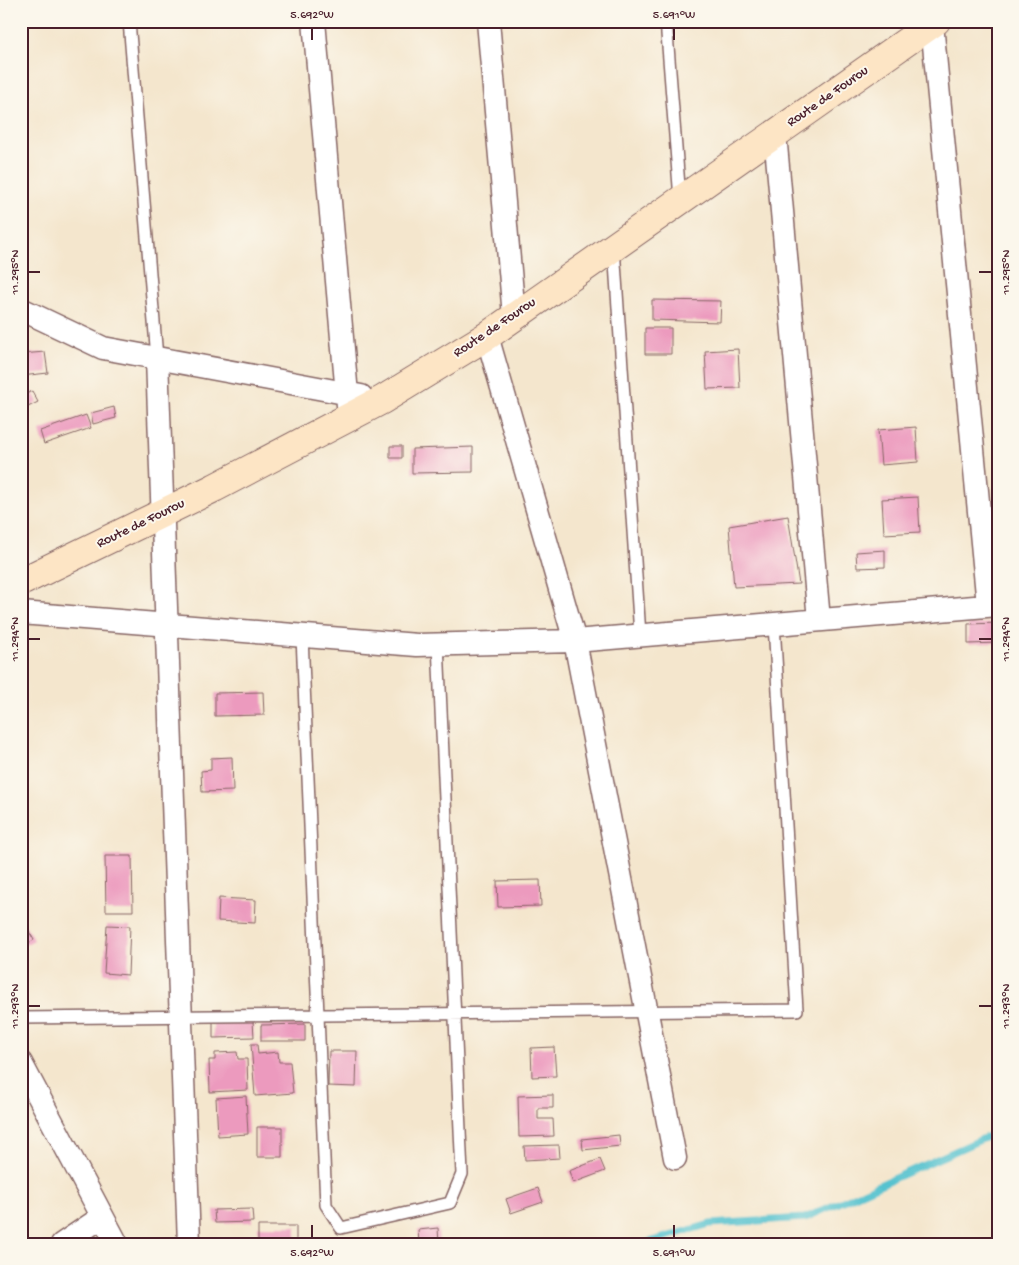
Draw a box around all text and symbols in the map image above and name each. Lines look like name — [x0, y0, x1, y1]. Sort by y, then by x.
text: 5.692°W — [290, 9, 334, 23]
text: 5.691°W — [653, 9, 695, 23]
street label: Route de Fourou — [784, 62, 873, 131]
text: 11.295°N — [9, 249, 23, 295]
text: 11.295°N — [1000, 249, 1014, 295]
street label: Route de Fourou — [450, 294, 540, 362]
street label: Route de Fourou — [94, 495, 188, 553]
text: 11.294°N — [9, 617, 23, 662]
text: 11.294°N — [1000, 617, 1014, 662]
text: 11.293°N — [9, 983, 23, 1029]
text: 11.293°N — [1000, 983, 1014, 1029]
text: 5.692°W — [290, 1247, 334, 1261]
text: 5.691°W — [653, 1247, 695, 1261]

